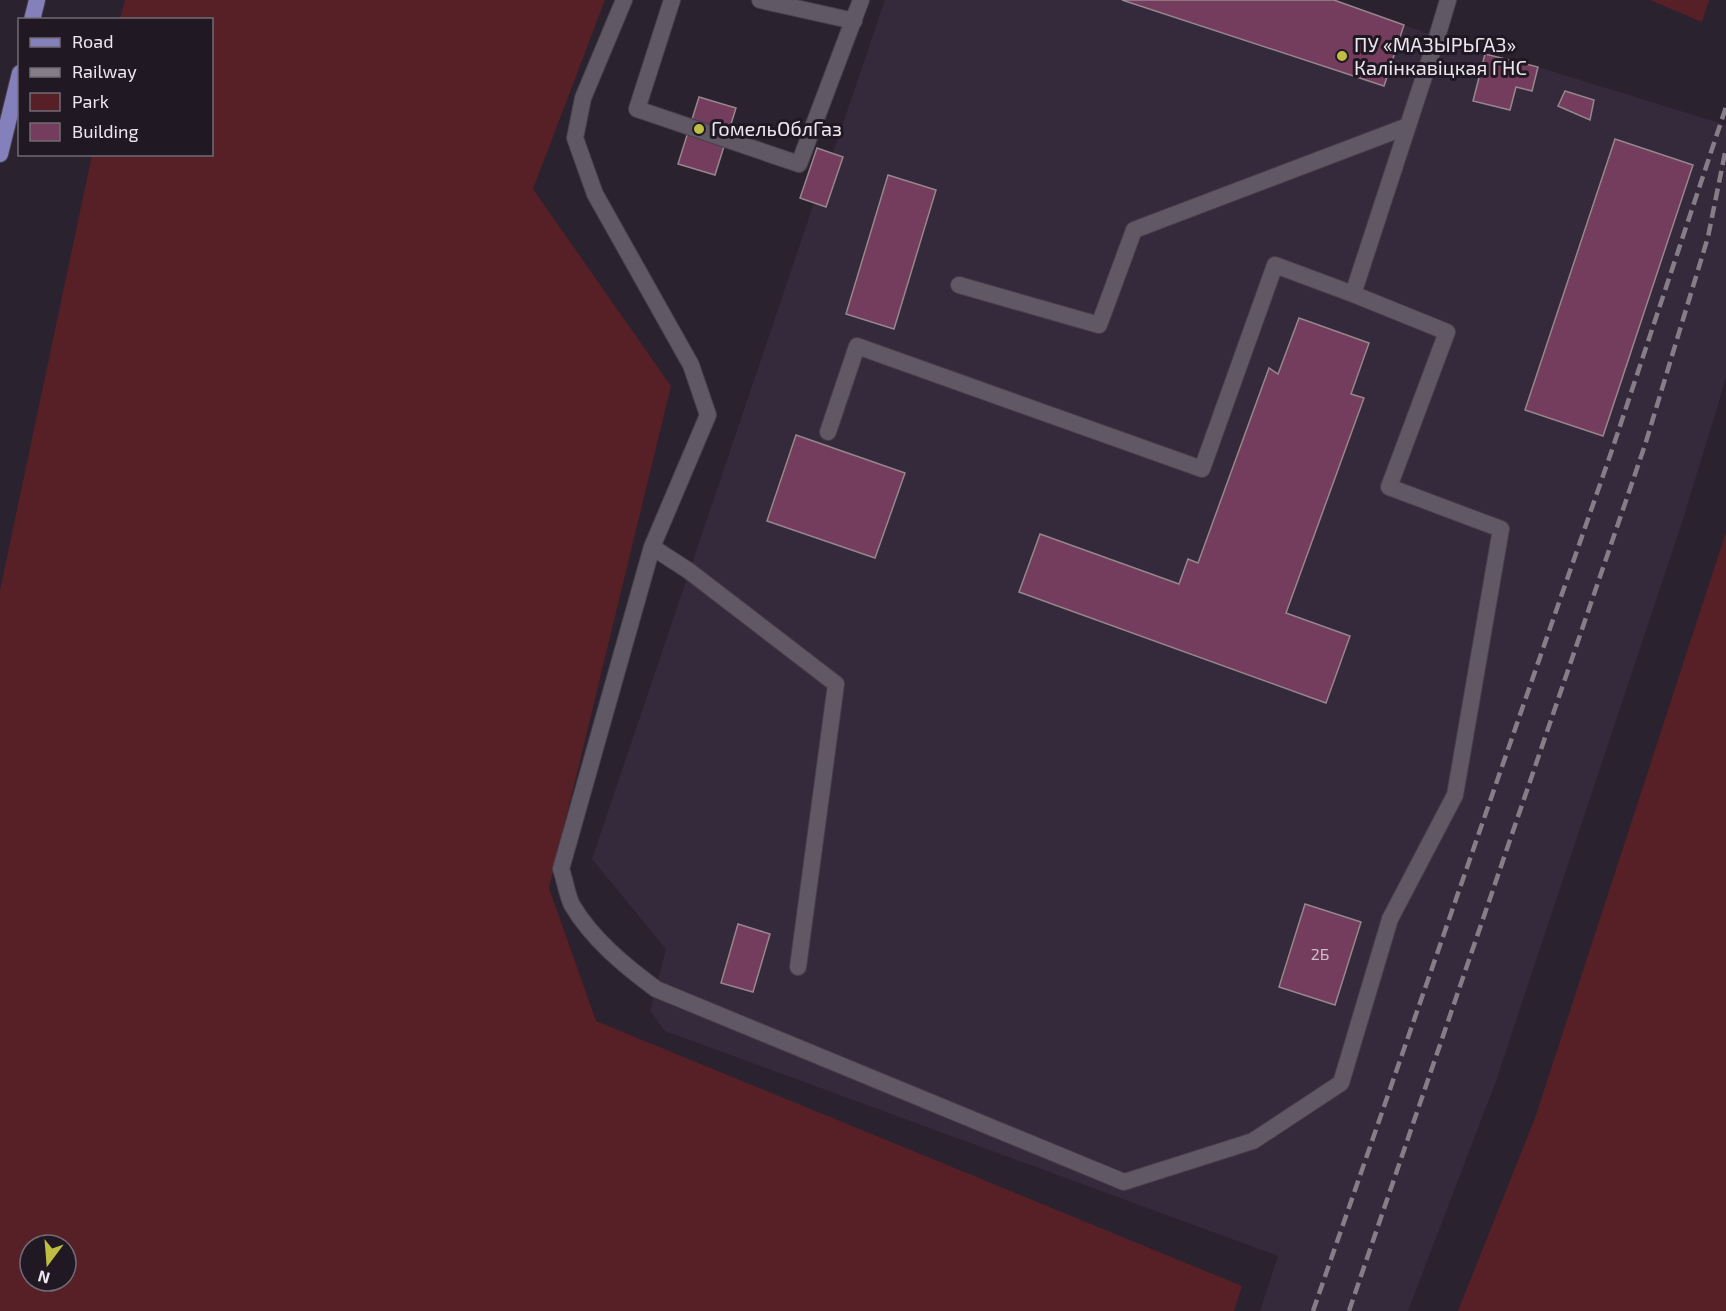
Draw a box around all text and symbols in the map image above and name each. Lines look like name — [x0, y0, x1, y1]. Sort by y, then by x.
legend — [18, 18, 213, 156]
text: Road — [72, 30, 113, 52]
place label: ПУ «МАЗЫРЬГАЗ» Калінкавіцкая ГНС — [1354, 32, 1527, 79]
marker: ПУ «МАЗЫРЬГАЗ» Калінкавіцкая ГНС — [1335, 49, 1349, 63]
text: Railway — [72, 60, 137, 82]
text: Park — [72, 90, 109, 112]
place label: ГомельОблГаз — [711, 116, 842, 140]
text: Building — [72, 120, 139, 142]
marker: ГомельОблГаз — [692, 122, 706, 136]
house number: 2Б — [1311, 944, 1329, 963]
north arrow — [18, 1233, 78, 1293]
text: N — [36, 1267, 52, 1289]

